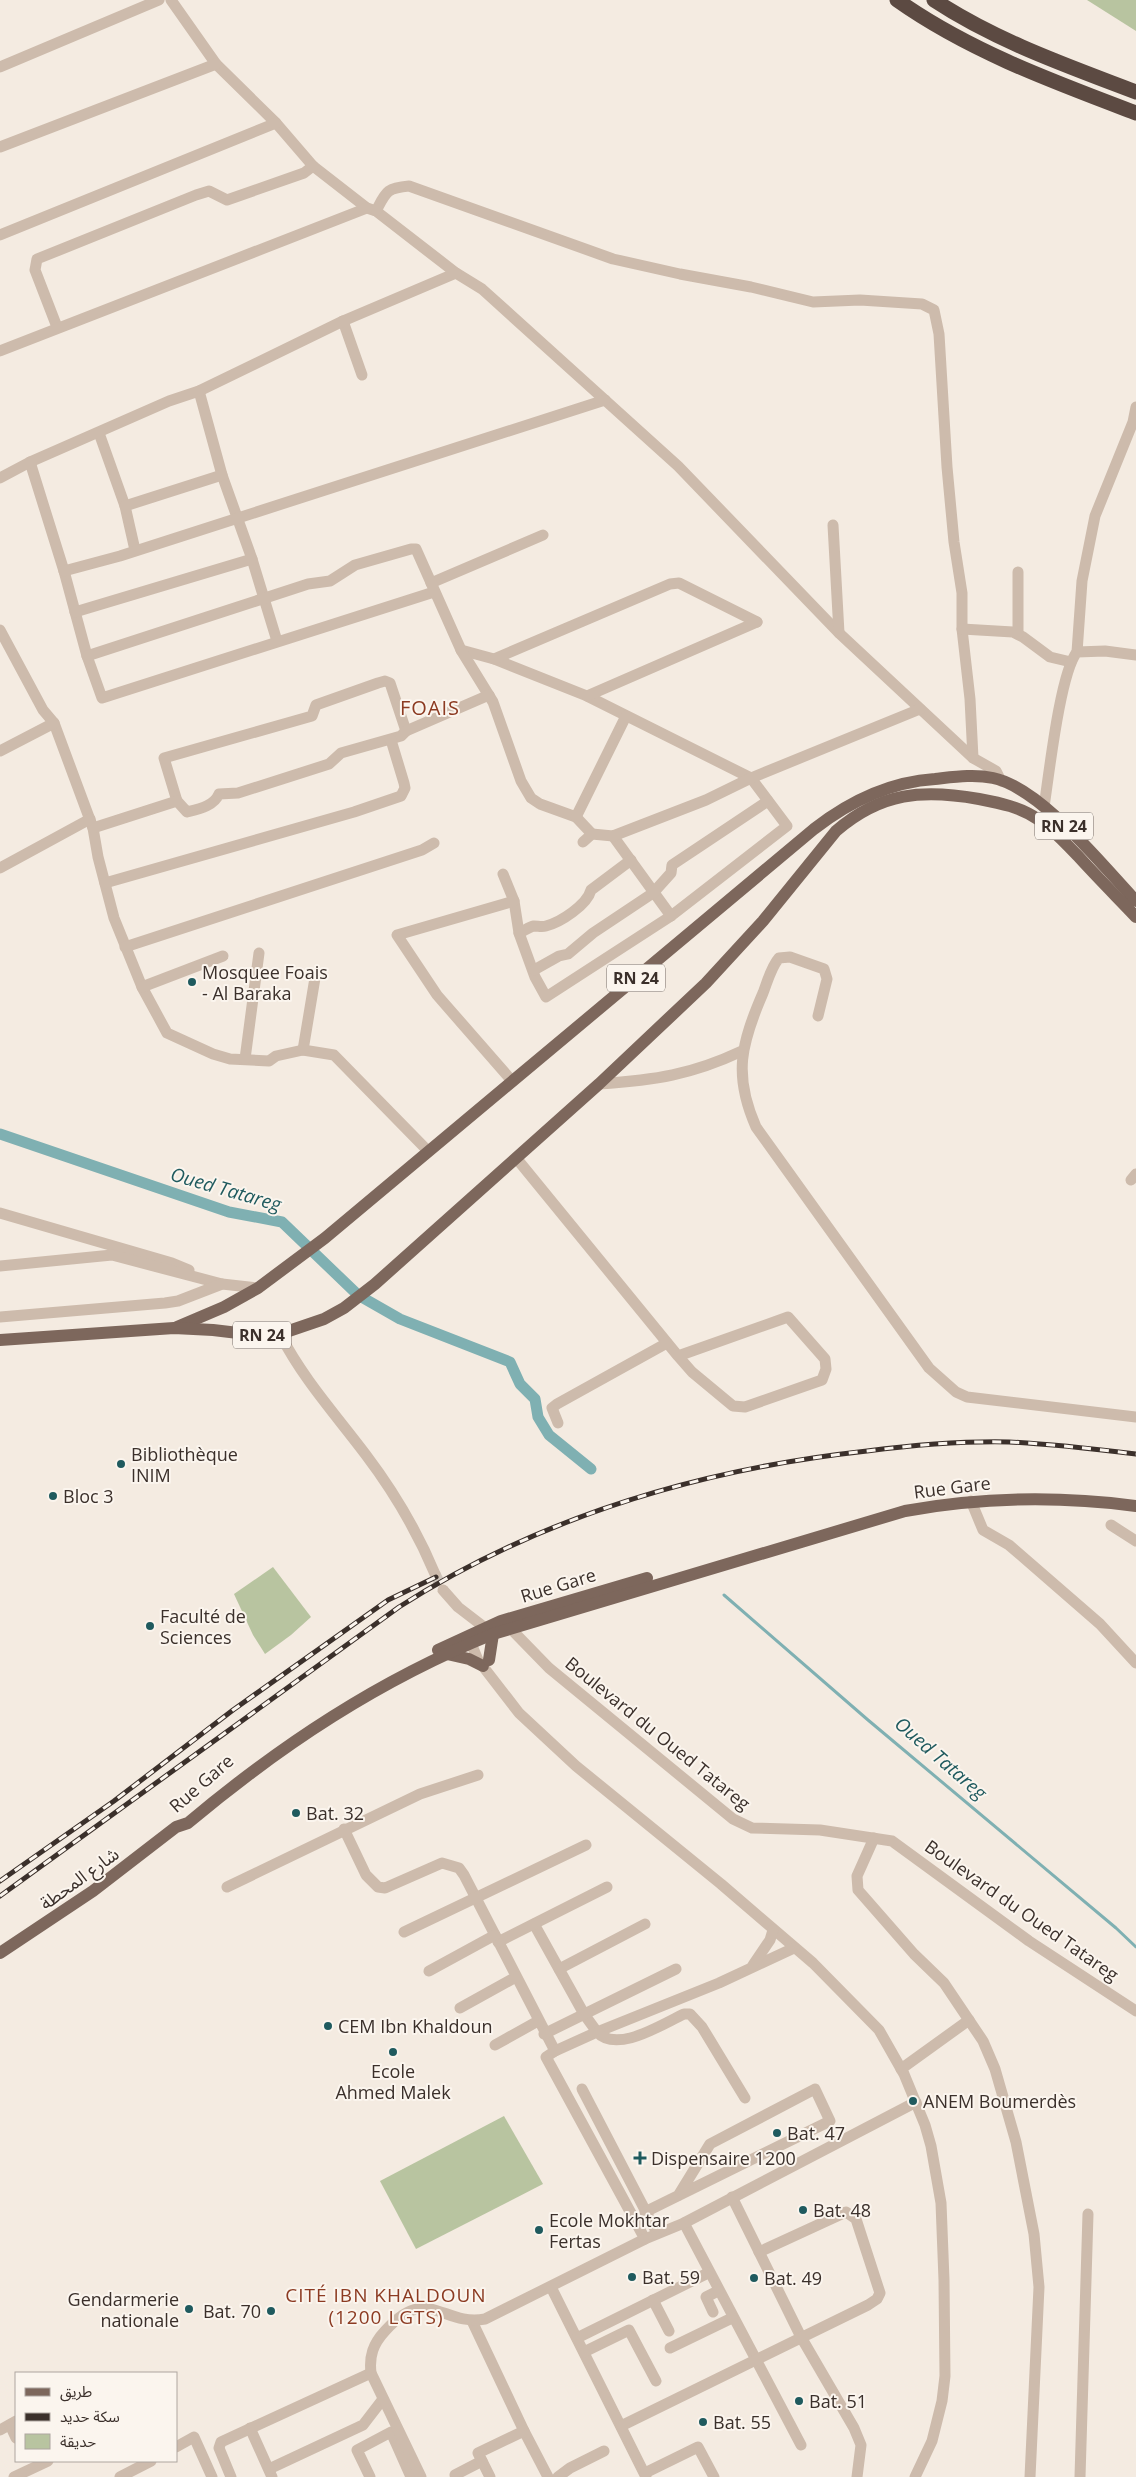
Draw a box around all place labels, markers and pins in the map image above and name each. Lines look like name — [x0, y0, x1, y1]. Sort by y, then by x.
place label: Mosquee Foais - Al Baraka — [202, 960, 328, 1005]
marker: Mosquee Foais - Al Baraka — [186, 976, 198, 988]
place label: Bibliothèque INIM — [131, 1442, 238, 1487]
marker: Bibliothèque INIM — [115, 1458, 127, 1470]
place label: Bloc 3 — [63, 1484, 114, 1508]
marker: Bloc 3 — [47, 1490, 59, 1502]
place label: Faculté de Sciences — [160, 1604, 246, 1649]
marker: Faculté de Sciences — [144, 1620, 156, 1632]
place label: Bat. 32 — [306, 1801, 364, 1825]
marker: Bat. 32 — [290, 1807, 302, 1819]
place label: CEM Ibn Khaldoun — [338, 2014, 493, 2038]
marker: CEM Ibn Khaldoun — [322, 2020, 334, 2032]
marker: Ecole Ahmed Malek — [387, 2046, 399, 2058]
place label: Ecole Ahmed Malek — [335, 2059, 451, 2104]
place label: ANEM Boumerdès — [923, 2089, 1076, 2113]
marker: ANEM Boumerdès — [907, 2095, 919, 2107]
place label: Bat. 47 — [787, 2121, 845, 2145]
marker: Bat. 47 — [771, 2127, 783, 2139]
place label: Dispensaire 1200 — [651, 2146, 796, 2170]
marker: Dispensaire 1200 — [633, 2151, 647, 2165]
place label: Bat. 48 — [813, 2198, 871, 2222]
marker: Bat. 48 — [797, 2204, 809, 2216]
place label: Ecole Mokhtar Fertas — [549, 2208, 670, 2253]
marker: Ecole Mokhtar Fertas — [533, 2224, 545, 2236]
place label: Bat. 59 — [642, 2265, 700, 2289]
place label: Bat. 49 — [764, 2266, 822, 2290]
marker: Bat. 59 — [626, 2271, 638, 2283]
marker: Bat. 49 — [748, 2272, 760, 2284]
place label: Gendarmerie nationale — [68, 2287, 179, 2332]
place label: Bat. 70 — [203, 2299, 261, 2323]
marker: Gendarmerie nationale — [183, 2303, 195, 2315]
marker: Bat. 70 — [265, 2305, 277, 2317]
place label: Bat. 51 — [809, 2389, 867, 2413]
marker: Bat. 51 — [793, 2395, 805, 2407]
place label: Bat. 55 — [713, 2410, 771, 2434]
marker: Bat. 55 — [697, 2416, 709, 2428]

